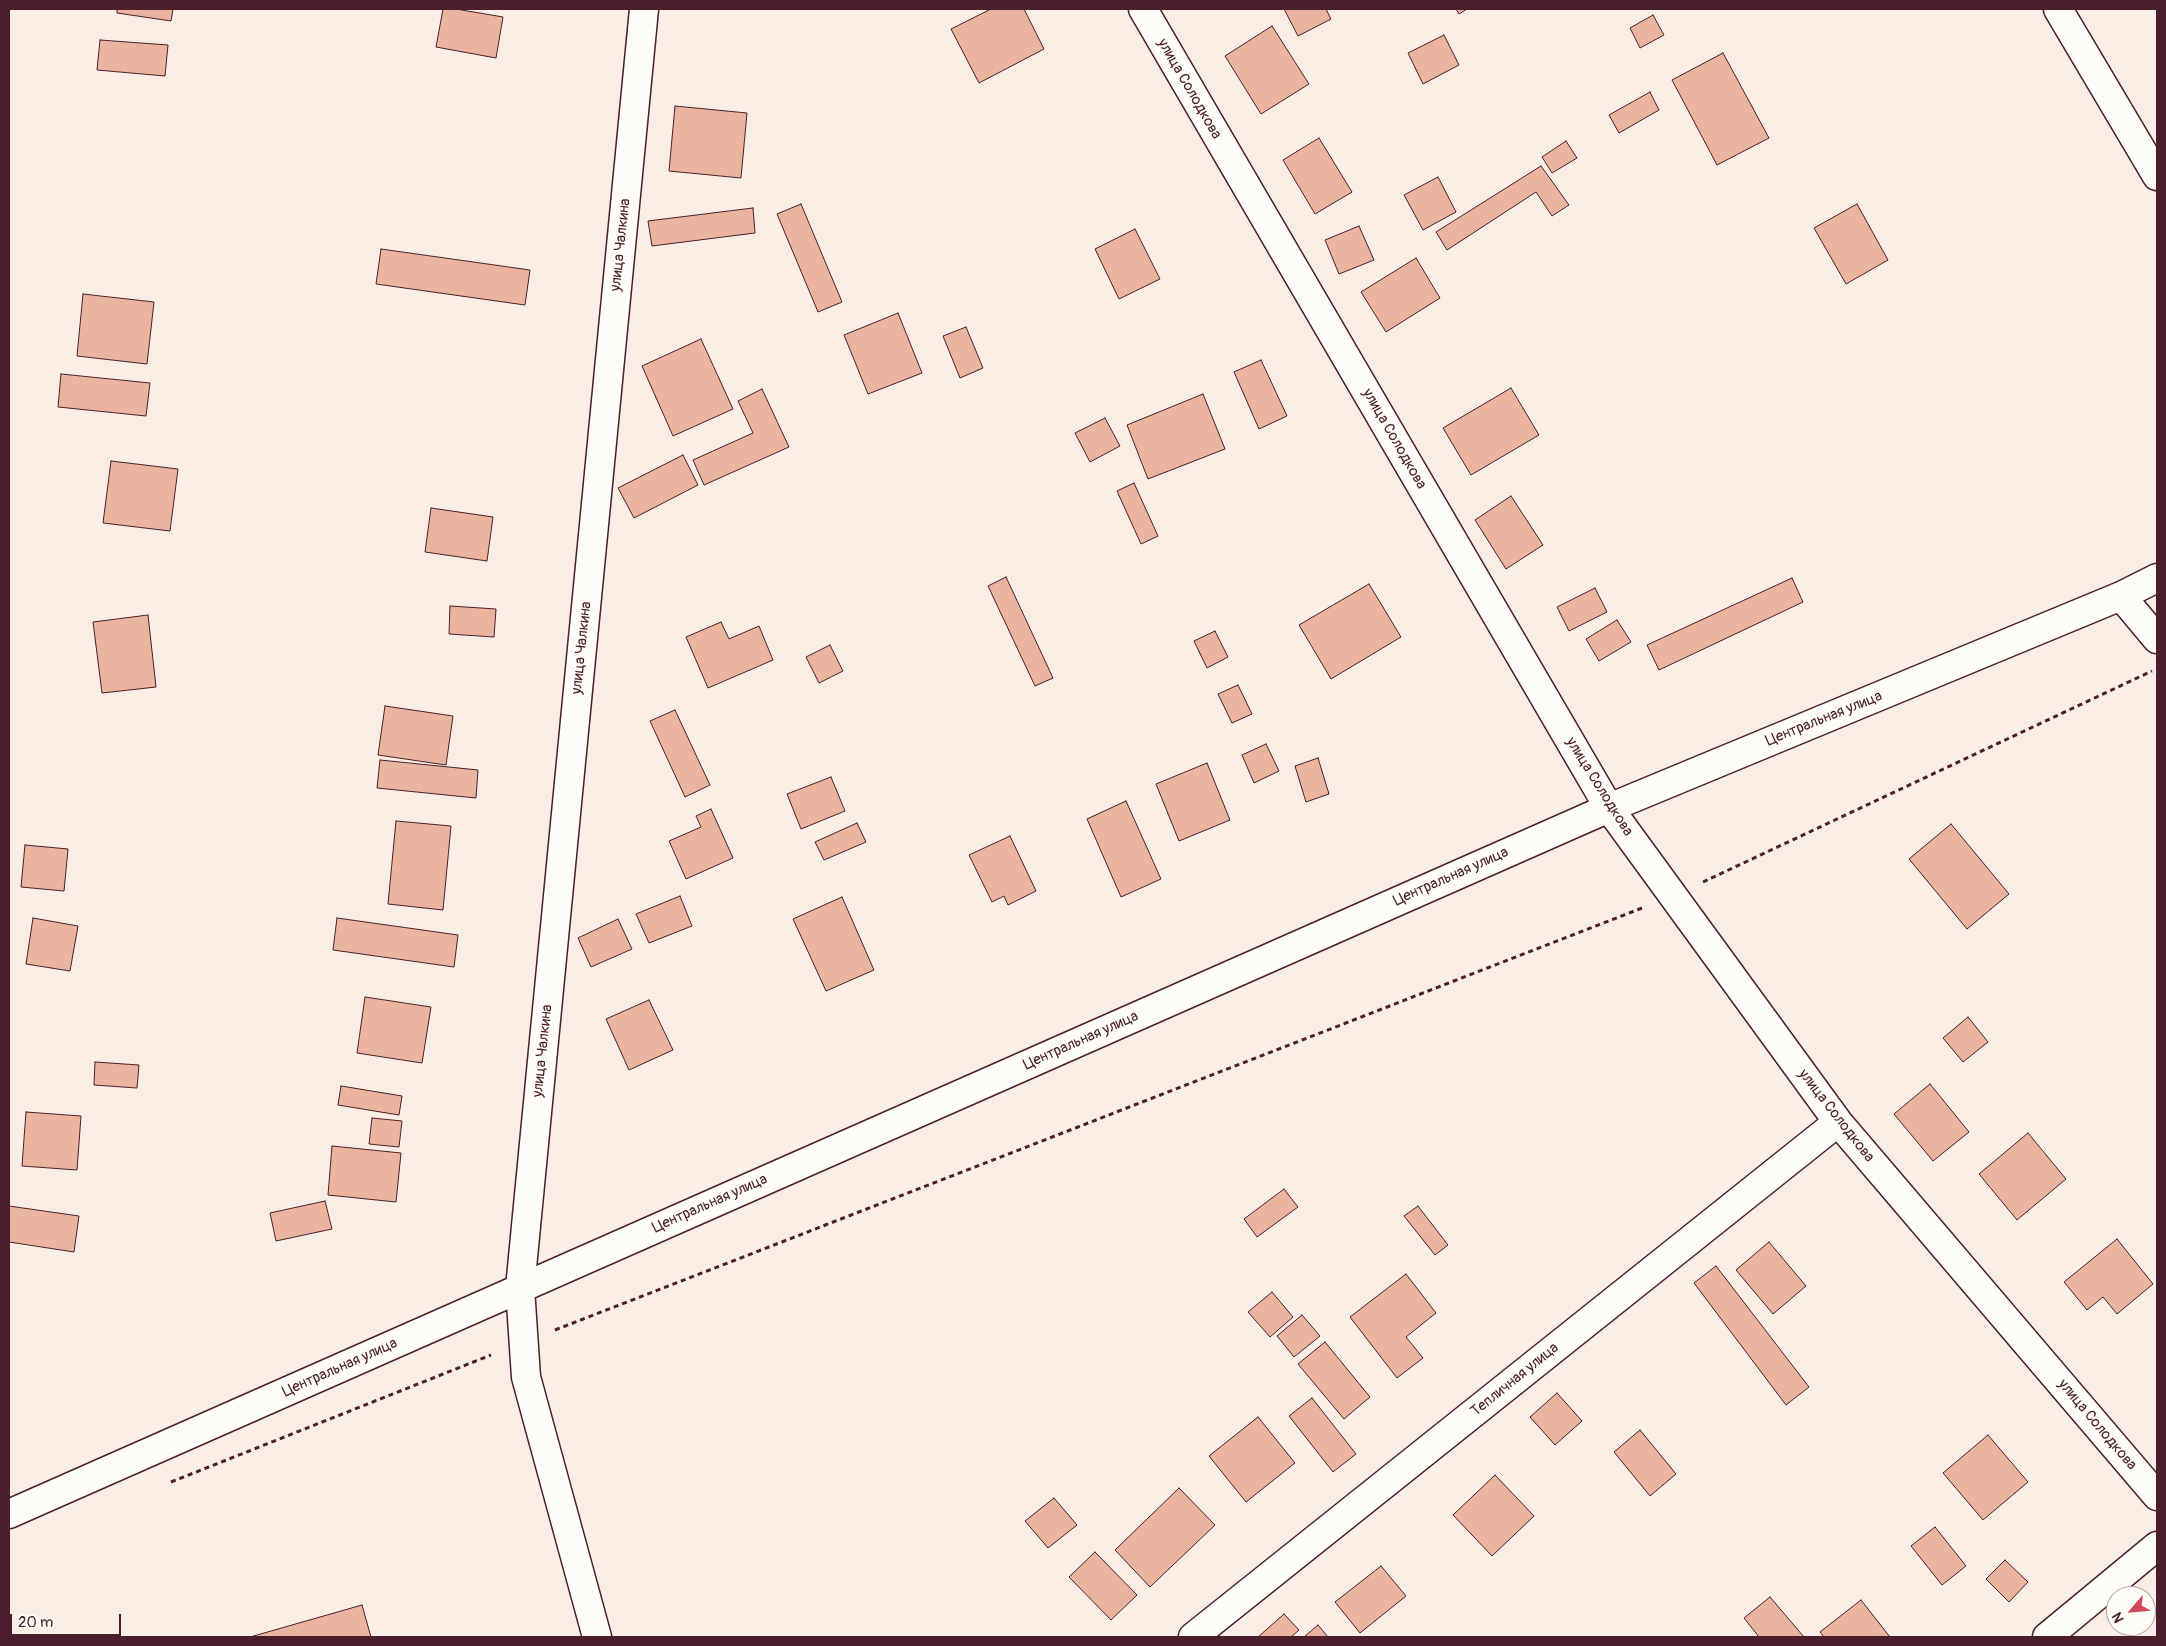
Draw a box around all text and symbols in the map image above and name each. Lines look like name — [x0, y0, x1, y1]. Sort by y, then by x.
street label: улица Солодкова — [1153, 36, 1225, 142]
street label: улица Чалкина — [607, 198, 635, 292]
street label: улица Солодкова — [1358, 386, 1430, 492]
street label: улица Чалкина — [568, 601, 596, 695]
street label: Центральная улица — [1763, 687, 1885, 751]
street label: улица Солодкова — [1561, 734, 1637, 840]
street label: Центральная улица — [1391, 844, 1511, 910]
street label: улица Чалкина — [529, 1004, 557, 1098]
street label: Центральная улица — [1021, 1008, 1141, 1074]
street label: улица Солодкова — [1794, 1066, 1878, 1166]
street label: Центральная улица — [650, 1171, 770, 1237]
street label: Центральная улица — [280, 1335, 400, 1401]
street label: Тепличная улица — [1468, 1339, 1562, 1421]
street label: улица Солодкова — [2054, 1376, 2140, 1474]
north arrow — [2106, 1586, 2156, 1636]
scale bar — [12, 1604, 124, 1636]
text: N — [2108, 1610, 2128, 1626]
text: 20 m — [18, 1613, 53, 1632]

